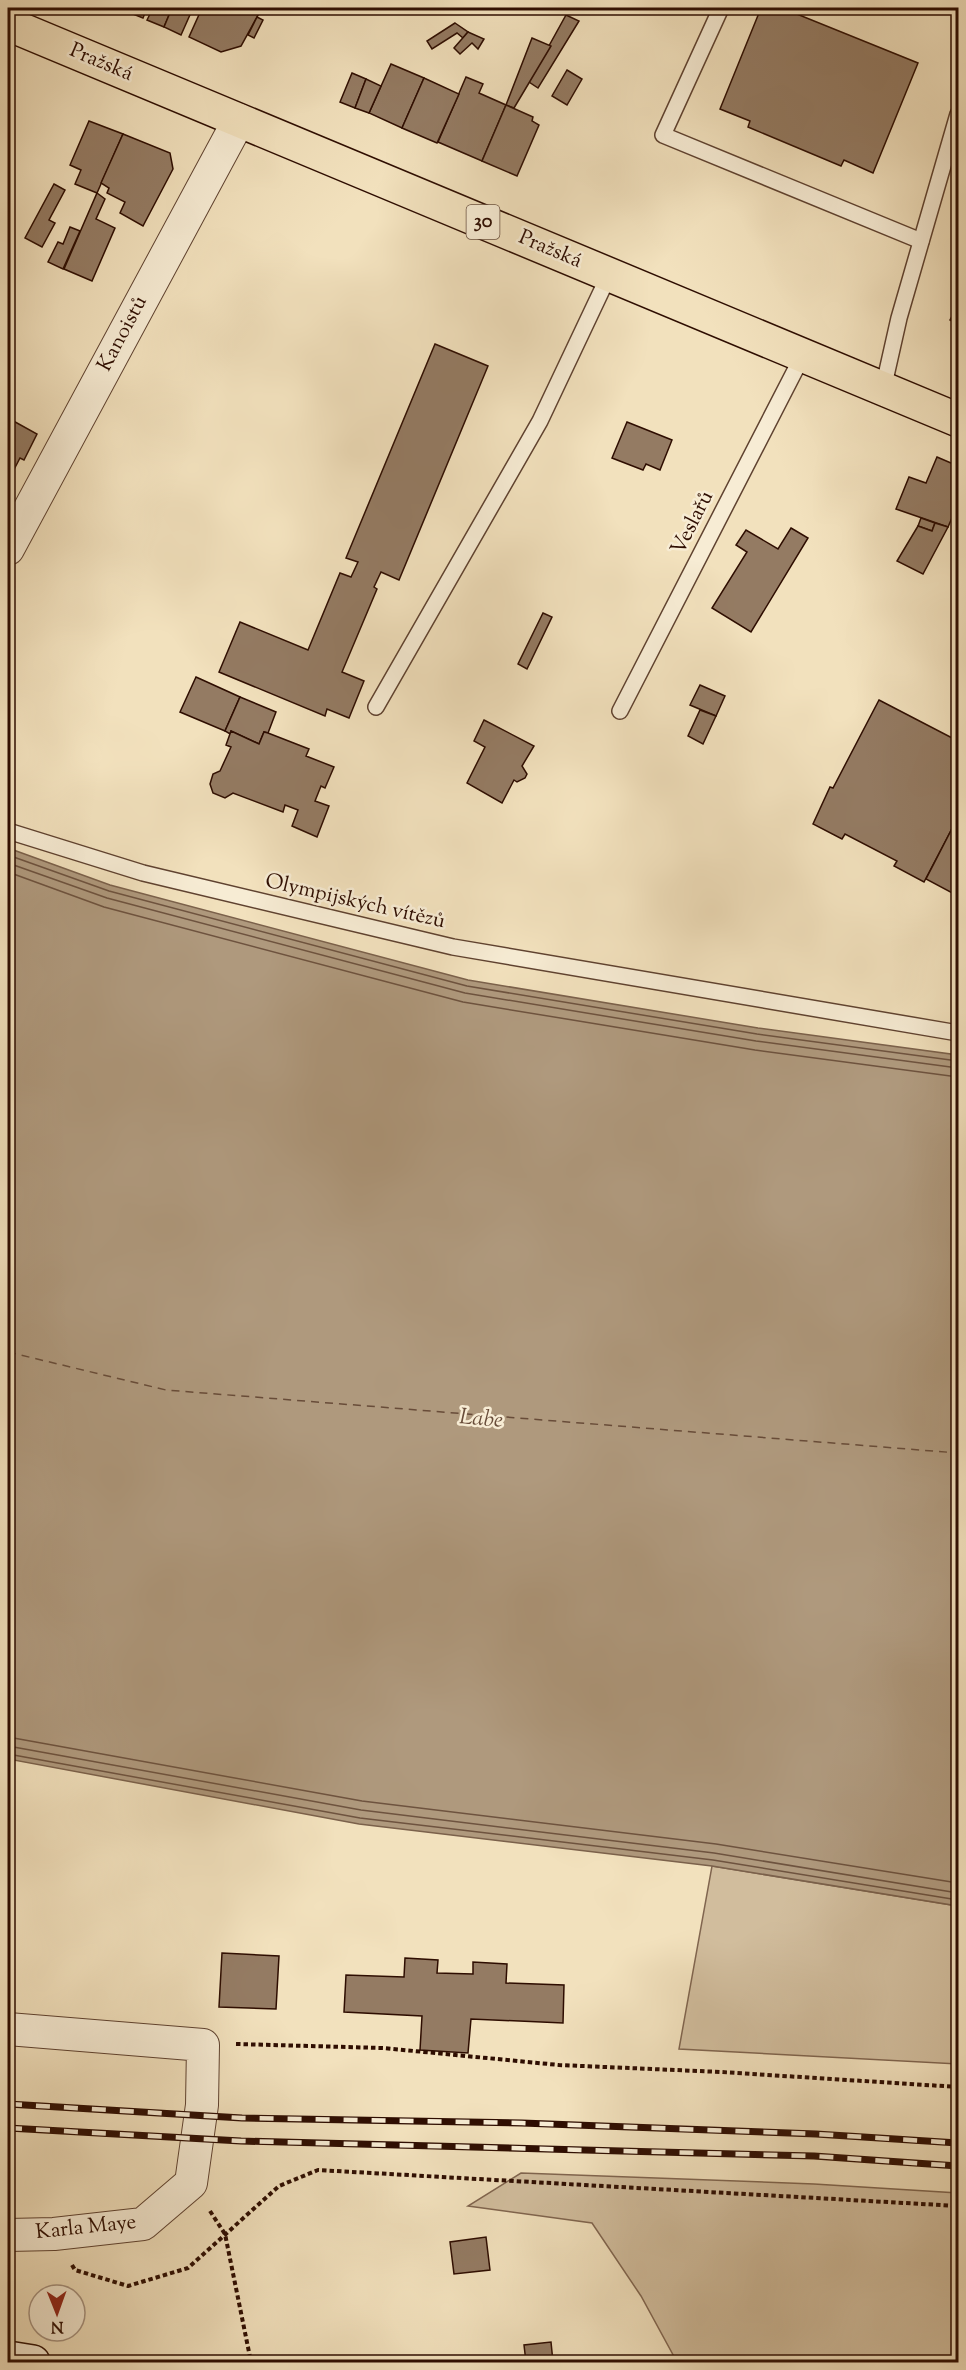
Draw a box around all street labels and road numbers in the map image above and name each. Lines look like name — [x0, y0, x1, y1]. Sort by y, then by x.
street label: Pražská — [65, 36, 138, 90]
road number: 30 — [466, 205, 500, 239]
street label: Pražská — [514, 223, 587, 277]
street label: Kanoistů — [90, 291, 156, 377]
street label: Veslařů — [664, 486, 722, 560]
street label: Olympijských vítězů — [262, 867, 448, 937]
street label: Karla Maye — [34, 2208, 138, 2248]

